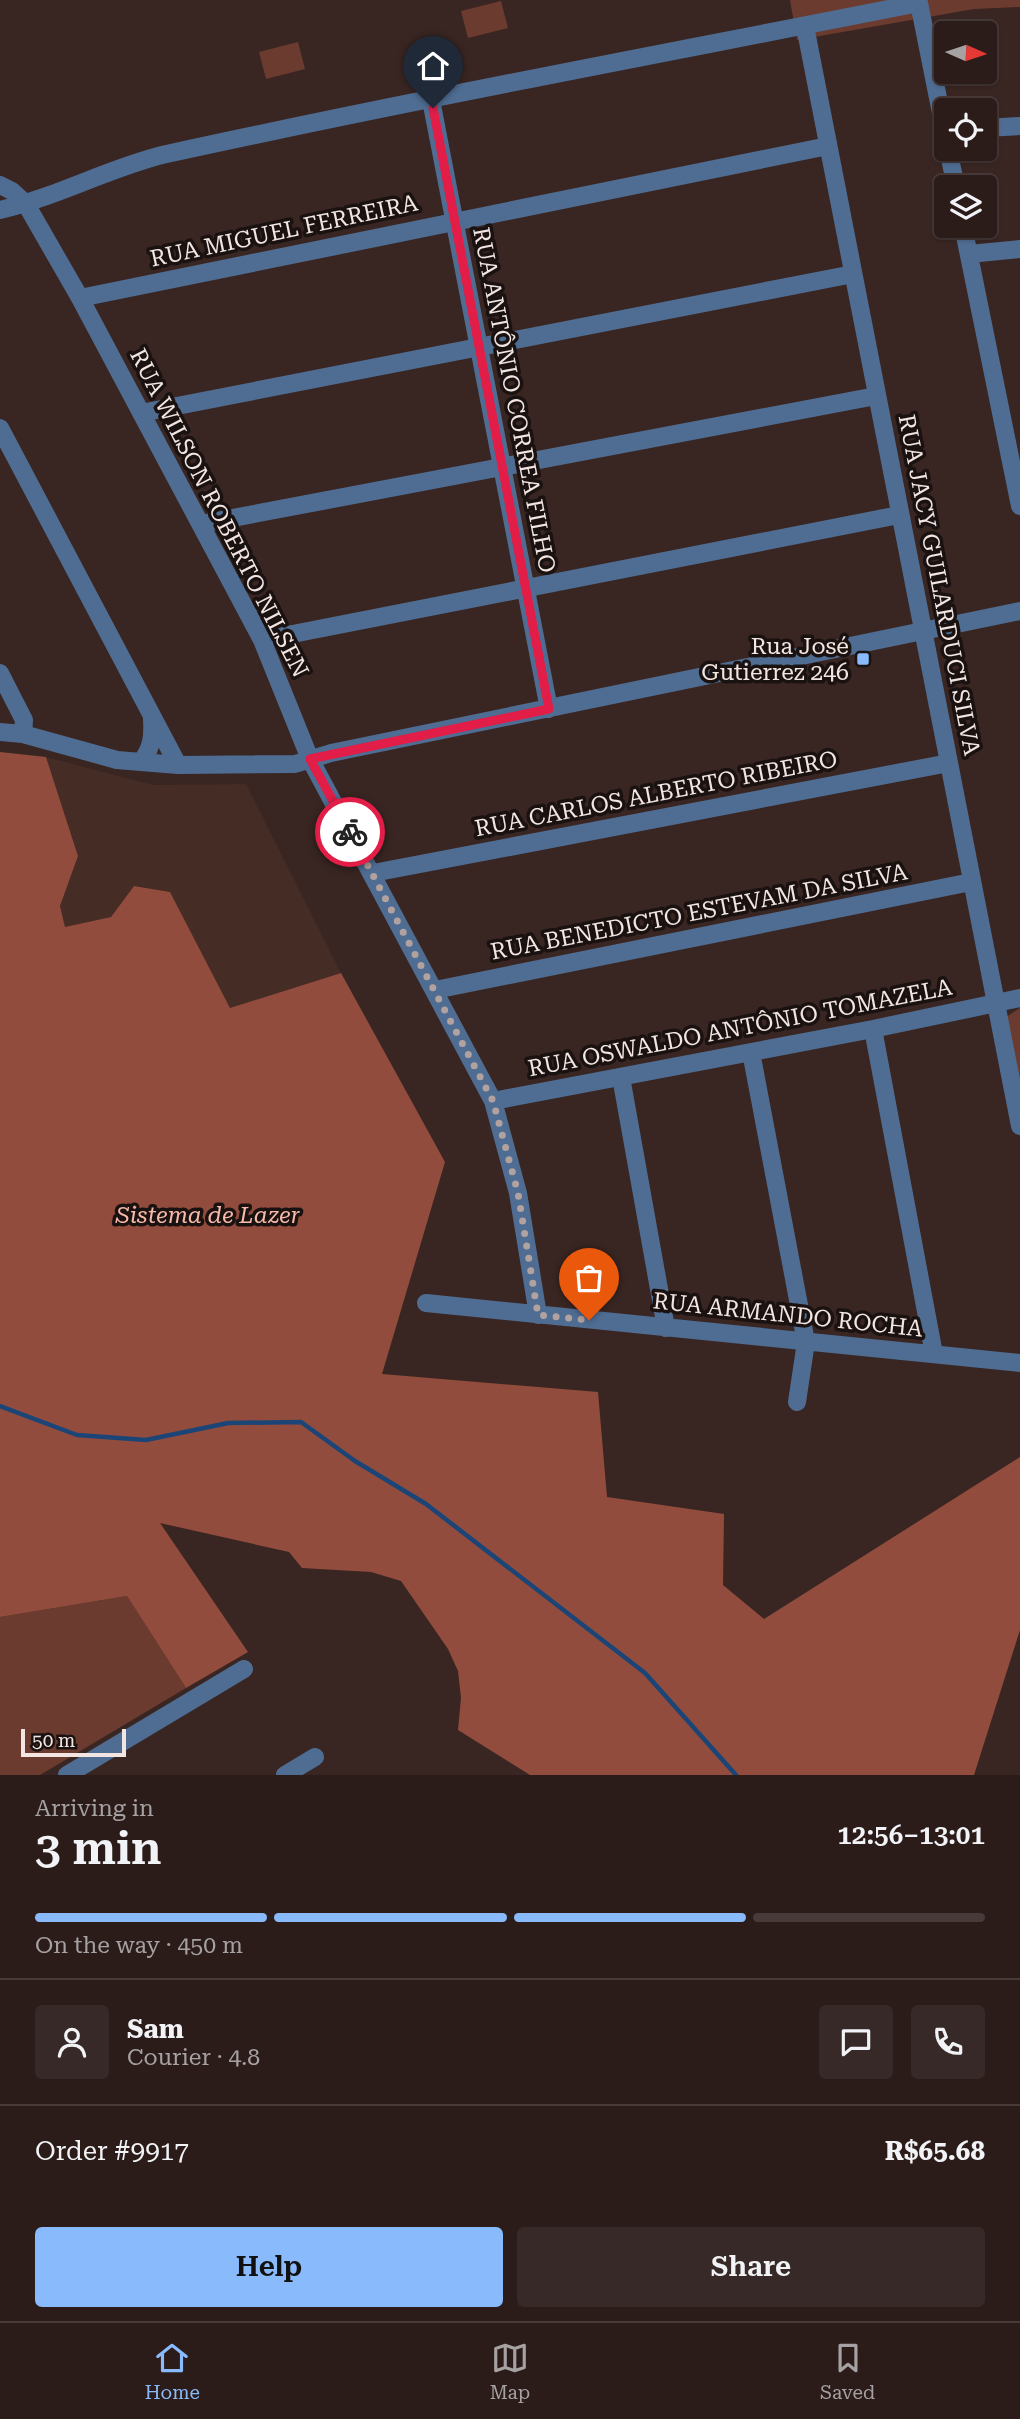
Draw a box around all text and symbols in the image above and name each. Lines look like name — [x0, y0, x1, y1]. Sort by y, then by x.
north arrow — [934, 21, 998, 84]
map controls — [934, 21, 997, 238]
pin — [403, 36, 463, 108]
icon: home — [414, 47, 452, 85]
button: locate — [934, 98, 997, 161]
button: layers — [934, 175, 997, 238]
street label: RUA MIGUEL FERREIRA — [148, 189, 420, 273]
street label: RUA ANTÔNIO CORREA FILHO — [467, 225, 561, 575]
street label: RUA WILSON ROBERTO NILSEN — [124, 344, 314, 682]
street label: RUA JACY GUILARDUCI SILVA — [893, 412, 985, 758]
place label: Rua José Gutierrez 246 — [701, 633, 849, 686]
marker: Rua José Gutierrez 246 — [855, 651, 871, 667]
street label: RUA CARLOS ALBERTO RIBEIRO — [472, 746, 840, 842]
courier — [315, 797, 385, 867]
icon: bike — [331, 813, 369, 851]
street label: RUA BENEDICTO ESTEVAM DA SILVA — [488, 858, 910, 966]
street label: RUA OSWALDO ANTÔNIO TOMAZELA — [526, 974, 954, 1082]
park label: Sistema de Lazer — [115, 1202, 301, 1229]
pin — [559, 1248, 619, 1320]
icon: bag — [570, 1259, 608, 1297]
street label: RUA ARMANDO ROCHA — [652, 1287, 924, 1343]
scale bar — [21, 1726, 126, 1758]
text: 50 m — [32, 1729, 75, 1752]
text: Arriving in — [35, 1795, 154, 1822]
text: 12:56–13:01 — [837, 1820, 985, 1850]
text: 3 min — [35, 1821, 162, 1875]
text: On the way · 450 m — [35, 1932, 243, 1959]
button: person — [35, 2005, 109, 2079]
button: chat — [819, 2005, 893, 2079]
button: phone — [911, 2005, 985, 2079]
text: Sam — [127, 2014, 184, 2044]
text: Courier · 4.8 — [127, 2044, 260, 2071]
text: Order #9917 — [35, 2136, 189, 2166]
text: R$65.68 — [885, 2136, 985, 2166]
button: Help — [35, 2227, 503, 2307]
button: Share — [517, 2227, 985, 2307]
tab: Home — [145, 2339, 200, 2404]
tab: Map — [490, 2339, 530, 2404]
tab: Saved — [820, 2339, 875, 2404]

